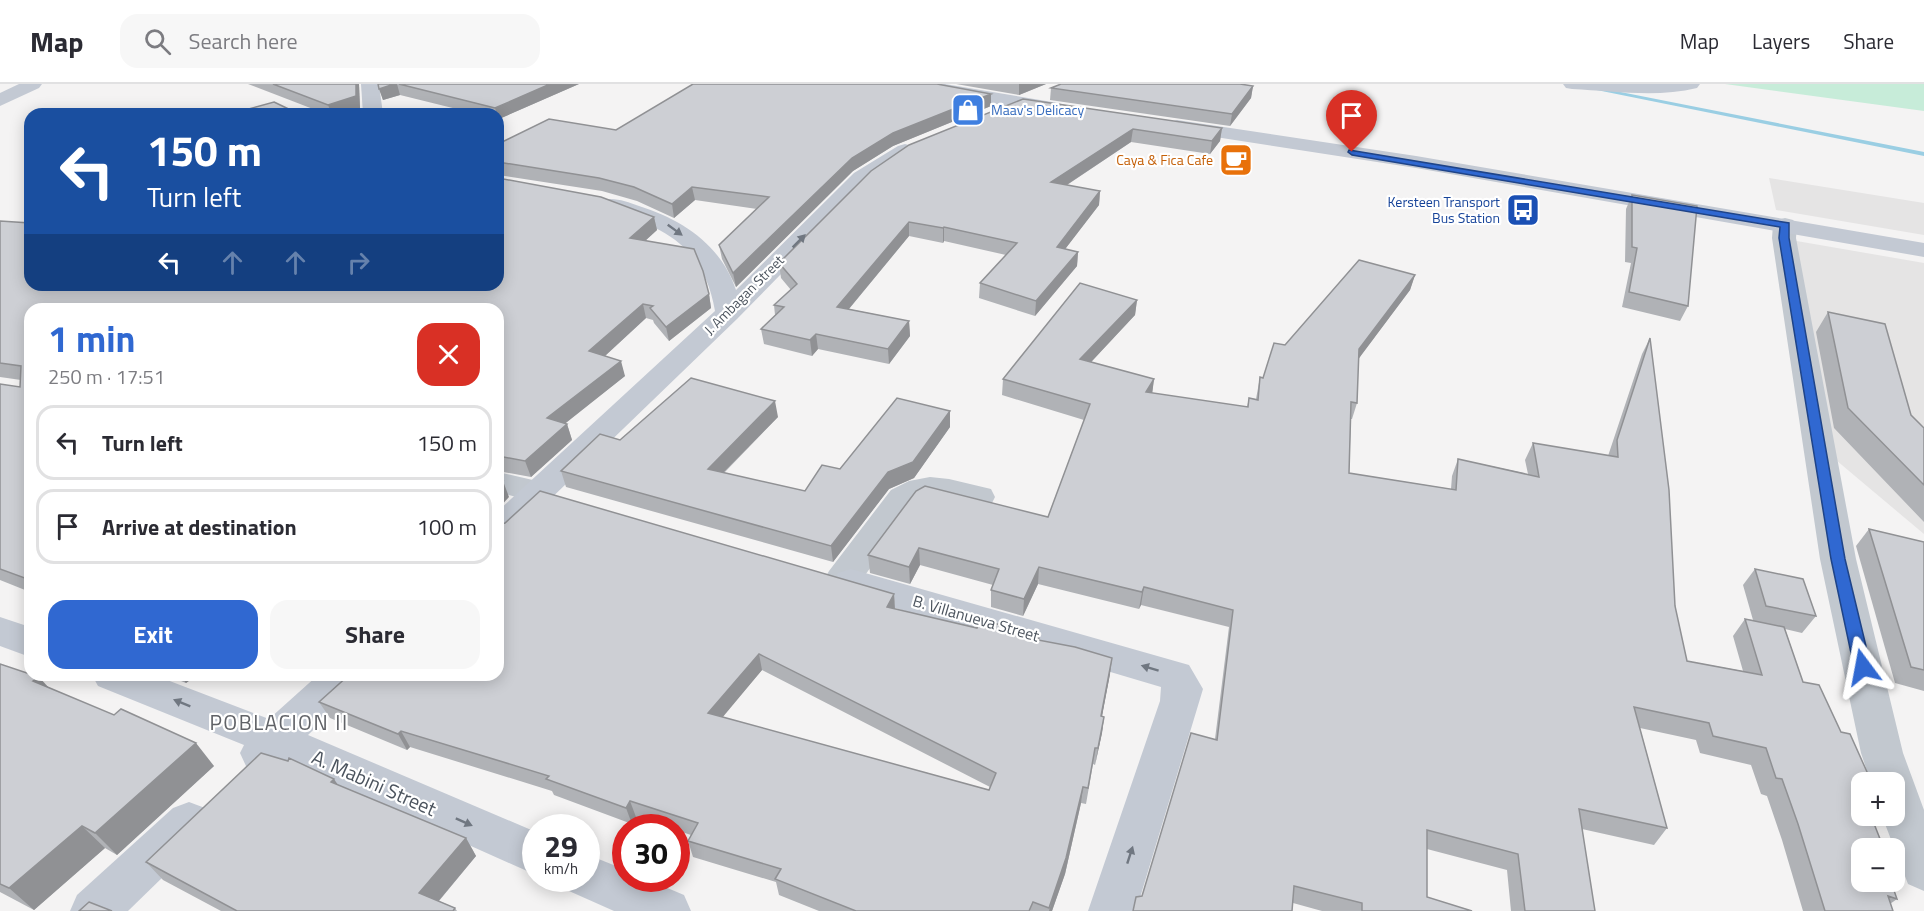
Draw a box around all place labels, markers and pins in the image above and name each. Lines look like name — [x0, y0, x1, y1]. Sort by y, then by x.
pin — [1326, 90, 1377, 152]
shop icon: Maav's Delicacy — [950, 92, 986, 128]
place label: Maav's Delicacy — [991, 99, 1085, 120]
cafe icon: Caya & Fica Cafe — [1218, 142, 1254, 178]
place label: Caya & Fica Cafe — [1116, 149, 1213, 170]
place label: Kersteen Transport Bus Station — [1388, 191, 1500, 228]
bus stop icon: Kersteen Transport Bus Station — [1505, 192, 1541, 228]

